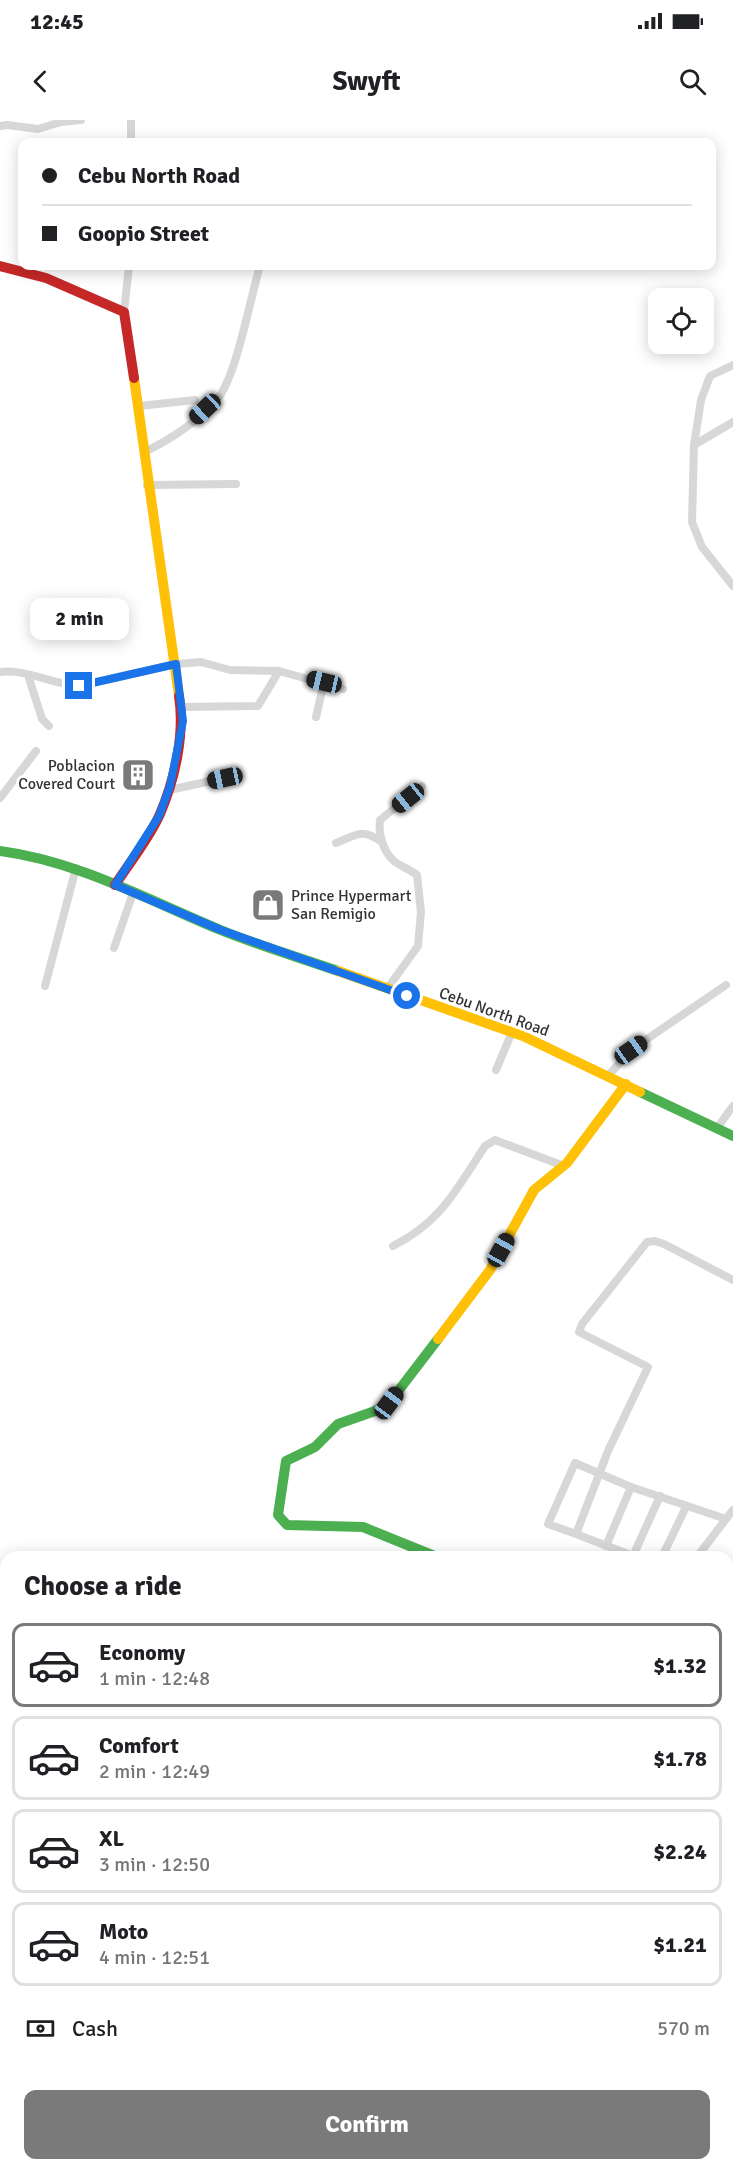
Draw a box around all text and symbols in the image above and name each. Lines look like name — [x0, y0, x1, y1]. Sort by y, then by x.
text: 12:45 — [30, 8, 84, 35]
icon: back — [24, 65, 57, 98]
text: Swyft — [333, 65, 400, 98]
icon: search — [676, 65, 709, 98]
text: Cebu North Road — [78, 162, 240, 189]
text: Goopio Street — [78, 220, 209, 247]
map controls — [648, 288, 714, 354]
button: locate — [648, 288, 714, 354]
car — [186, 390, 224, 428]
callout: 2 min — [29, 599, 128, 641]
text: 2 min — [55, 606, 104, 631]
car — [304, 669, 344, 695]
route end — [65, 672, 92, 699]
place label: Poblacion Covered Court — [18, 756, 115, 794]
building icon: Poblacion Covered Court — [120, 757, 156, 793]
car — [206, 765, 244, 791]
car — [388, 780, 428, 816]
place label: Prince Hypermart San Remigio — [291, 886, 412, 924]
shop icon: Prince Hypermart San Remigio — [250, 887, 286, 923]
route start — [393, 982, 420, 1009]
street label: Cebu North Road — [436, 983, 552, 1041]
car — [611, 1032, 651, 1068]
car — [484, 1230, 518, 1270]
car — [371, 1383, 407, 1423]
text: Choose a ride — [24, 1570, 182, 1603]
icon: car — [27, 1638, 81, 1692]
text: Economy — [99, 1639, 185, 1666]
text: $1.32 — [653, 1652, 707, 1679]
text: 1 min · 12:48 — [99, 1666, 210, 1691]
icon: car — [27, 1731, 81, 1785]
text: Comfort — [99, 1732, 179, 1759]
text: $1.78 — [653, 1745, 707, 1772]
text: 2 min · 12:49 — [99, 1759, 210, 1784]
icon: car — [27, 1824, 81, 1878]
text: XL — [99, 1825, 124, 1852]
text: $2.24 — [653, 1838, 707, 1865]
text: 3 min · 12:50 — [99, 1852, 210, 1877]
icon: car — [27, 1917, 81, 1971]
text: Moto — [99, 1918, 148, 1945]
text: $1.21 — [653, 1931, 707, 1958]
text: 4 min · 12:51 — [99, 1945, 210, 1970]
icon: cash — [24, 2012, 57, 2045]
text: Cash — [72, 2015, 118, 2042]
text: 570 m — [657, 2016, 710, 2041]
button: Confirm — [24, 2090, 710, 2159]

